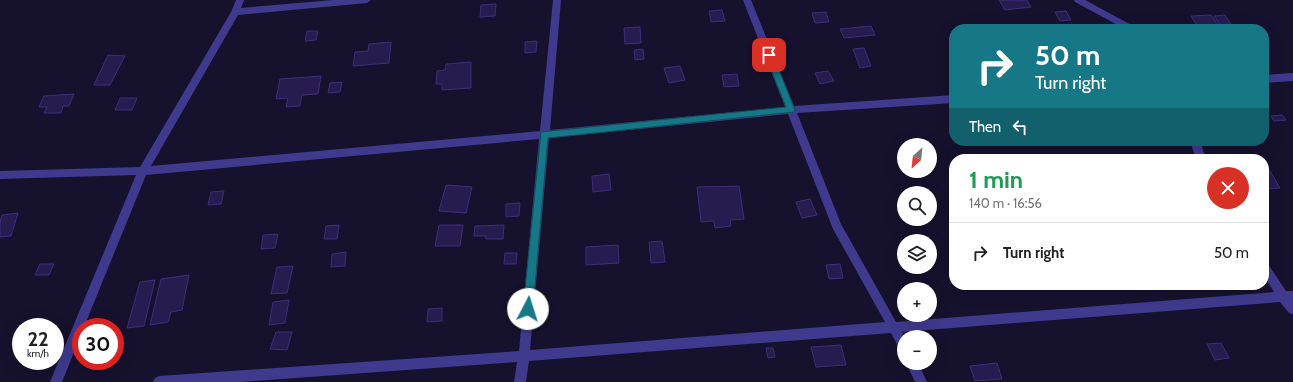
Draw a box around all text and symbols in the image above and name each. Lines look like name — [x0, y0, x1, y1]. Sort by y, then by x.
pin — [752, 38, 786, 72]
text: 50 m — [1035, 38, 1100, 72]
icon: right — [969, 40, 1021, 92]
icon: arrive — [758, 44, 780, 66]
text: Turn right — [1035, 72, 1106, 94]
icon: left — [1009, 116, 1031, 138]
text: Then — [969, 118, 1001, 136]
north arrow — [897, 138, 937, 178]
map controls — [897, 138, 937, 370]
text: 1 min — [969, 165, 1023, 194]
button: close — [1207, 167, 1249, 209]
button: search — [897, 186, 937, 226]
text: 140 m · 16:56 — [969, 195, 1042, 211]
button: layers — [897, 234, 937, 274]
icon: right — [969, 242, 991, 264]
text: Turn right — [1003, 244, 1064, 262]
text: 50 m — [1214, 244, 1249, 262]
button: + — [897, 282, 937, 322]
position arrow — [507, 288, 549, 330]
speed limit sign: 30 — [72, 318, 124, 370]
text: 22 — [27, 327, 49, 351]
button: − — [897, 330, 937, 370]
text: km/h — [27, 347, 49, 360]

